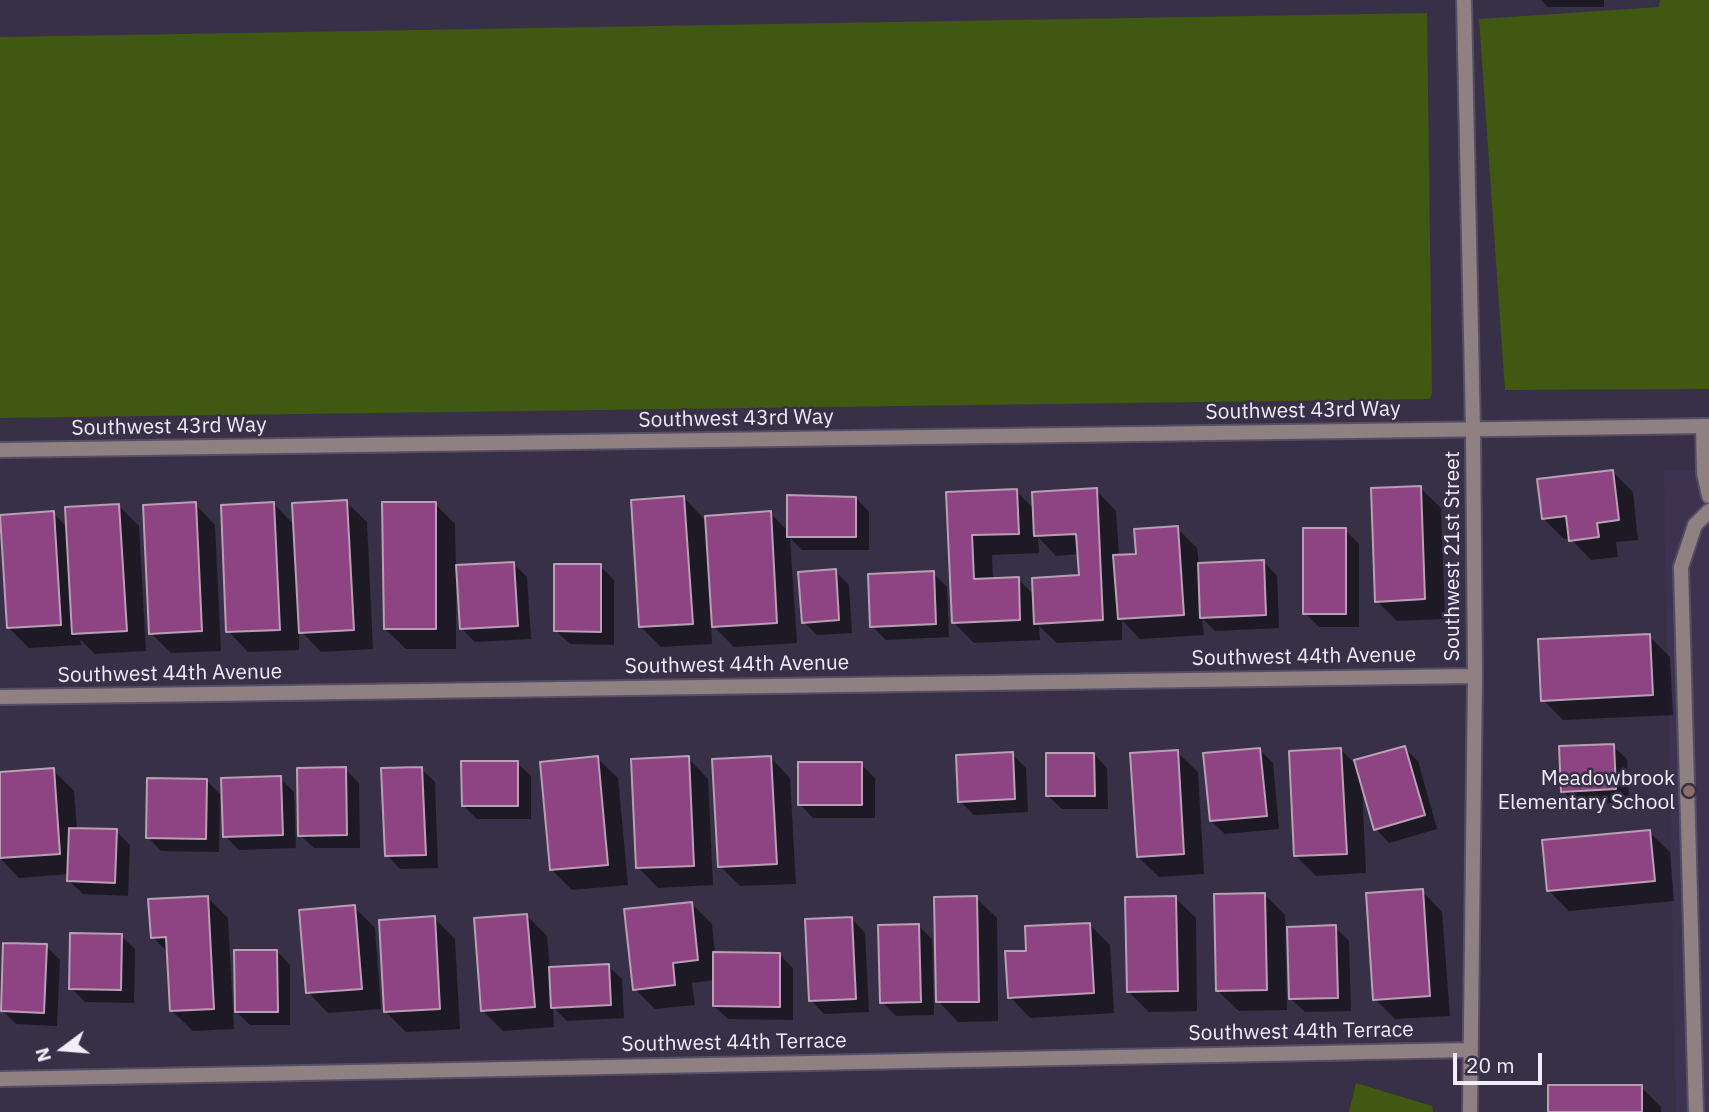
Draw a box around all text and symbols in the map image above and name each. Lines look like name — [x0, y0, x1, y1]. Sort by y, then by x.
street label: Southwest 43rd Way — [1205, 397, 1401, 425]
street label: Southwest 43rd Way — [638, 405, 834, 433]
street label: Southwest 43rd Way — [71, 413, 267, 441]
street label: Southwest 21st Street — [1440, 451, 1466, 661]
street label: Southwest 44th Avenue — [1191, 642, 1417, 672]
street label: Southwest 44th Avenue — [624, 650, 850, 680]
street label: Southwest 44th Avenue — [57, 659, 283, 689]
place label: Meadowbrook Elementary School — [1498, 766, 1675, 816]
marker: Meadowbrook Elementary School — [1681, 783, 1697, 799]
north arrow — [28, 1014, 98, 1084]
street label: Southwest 44th Terrace — [1188, 1017, 1414, 1047]
street label: Southwest 44th Terrace — [621, 1028, 847, 1058]
scale bar — [1457, 1038, 1546, 1082]
text: N — [29, 1045, 56, 1065]
text: 20 m — [1466, 1051, 1515, 1079]

